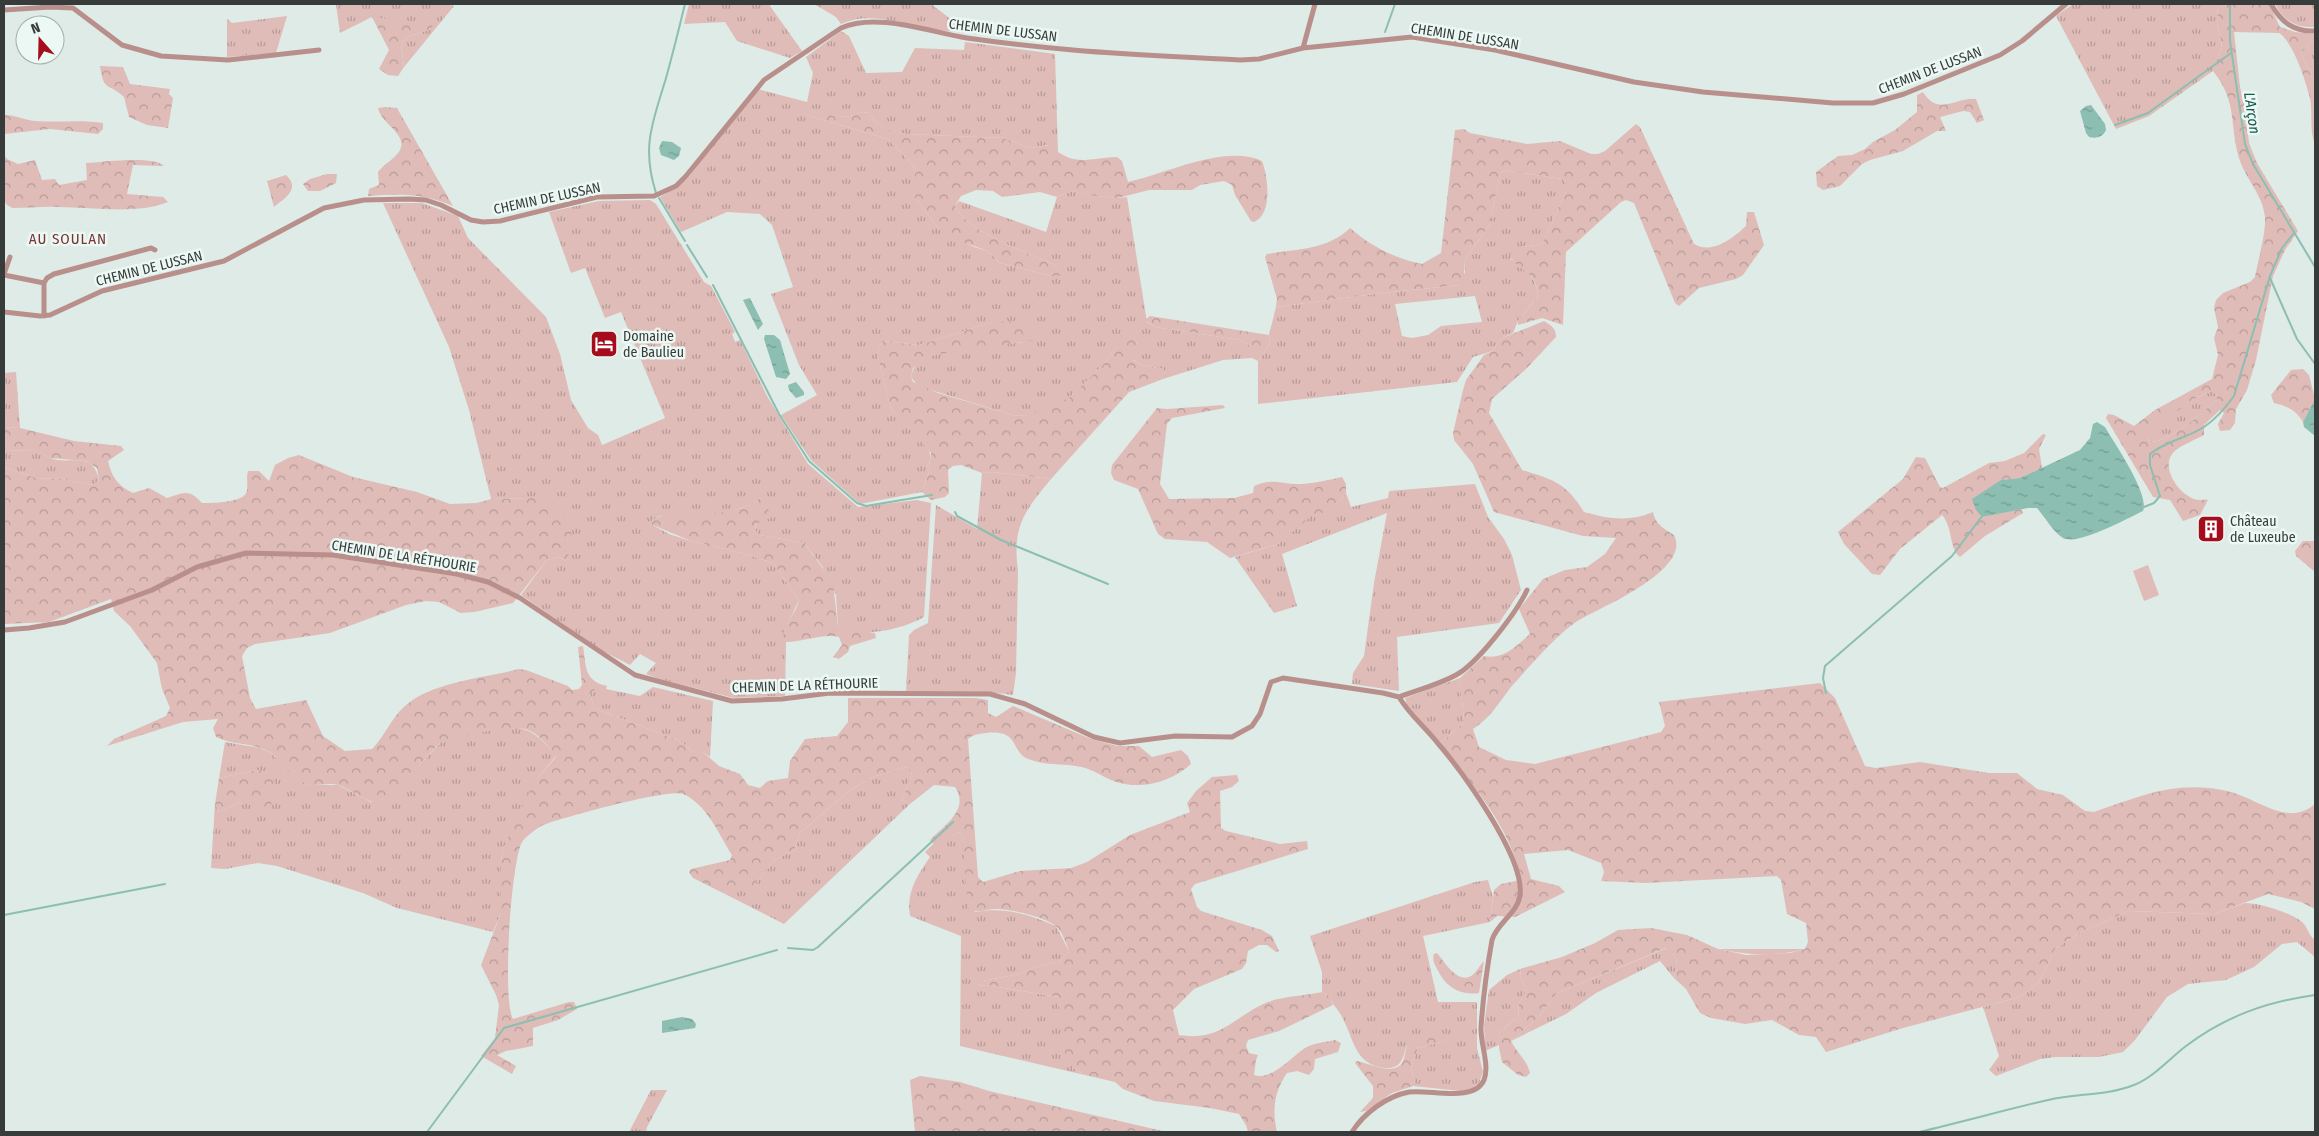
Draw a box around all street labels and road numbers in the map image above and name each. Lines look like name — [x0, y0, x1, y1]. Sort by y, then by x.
street label: CHEMIN DE LUSSAN — [948, 15, 1058, 46]
street label: CHEMIN DE LUSSAN — [1410, 20, 1520, 53]
street label: CHEMIN DE LUSSAN — [1876, 43, 1984, 98]
street label: CHEMIN DE LUSSAN — [492, 179, 602, 218]
street label: CHEMIN DE LUSSAN — [94, 247, 204, 290]
street label: CHEMIN DE LA RÉTHOURIE — [330, 536, 478, 576]
street label: CHEMIN DE LA RÉTHOURIE — [731, 673, 879, 697]

